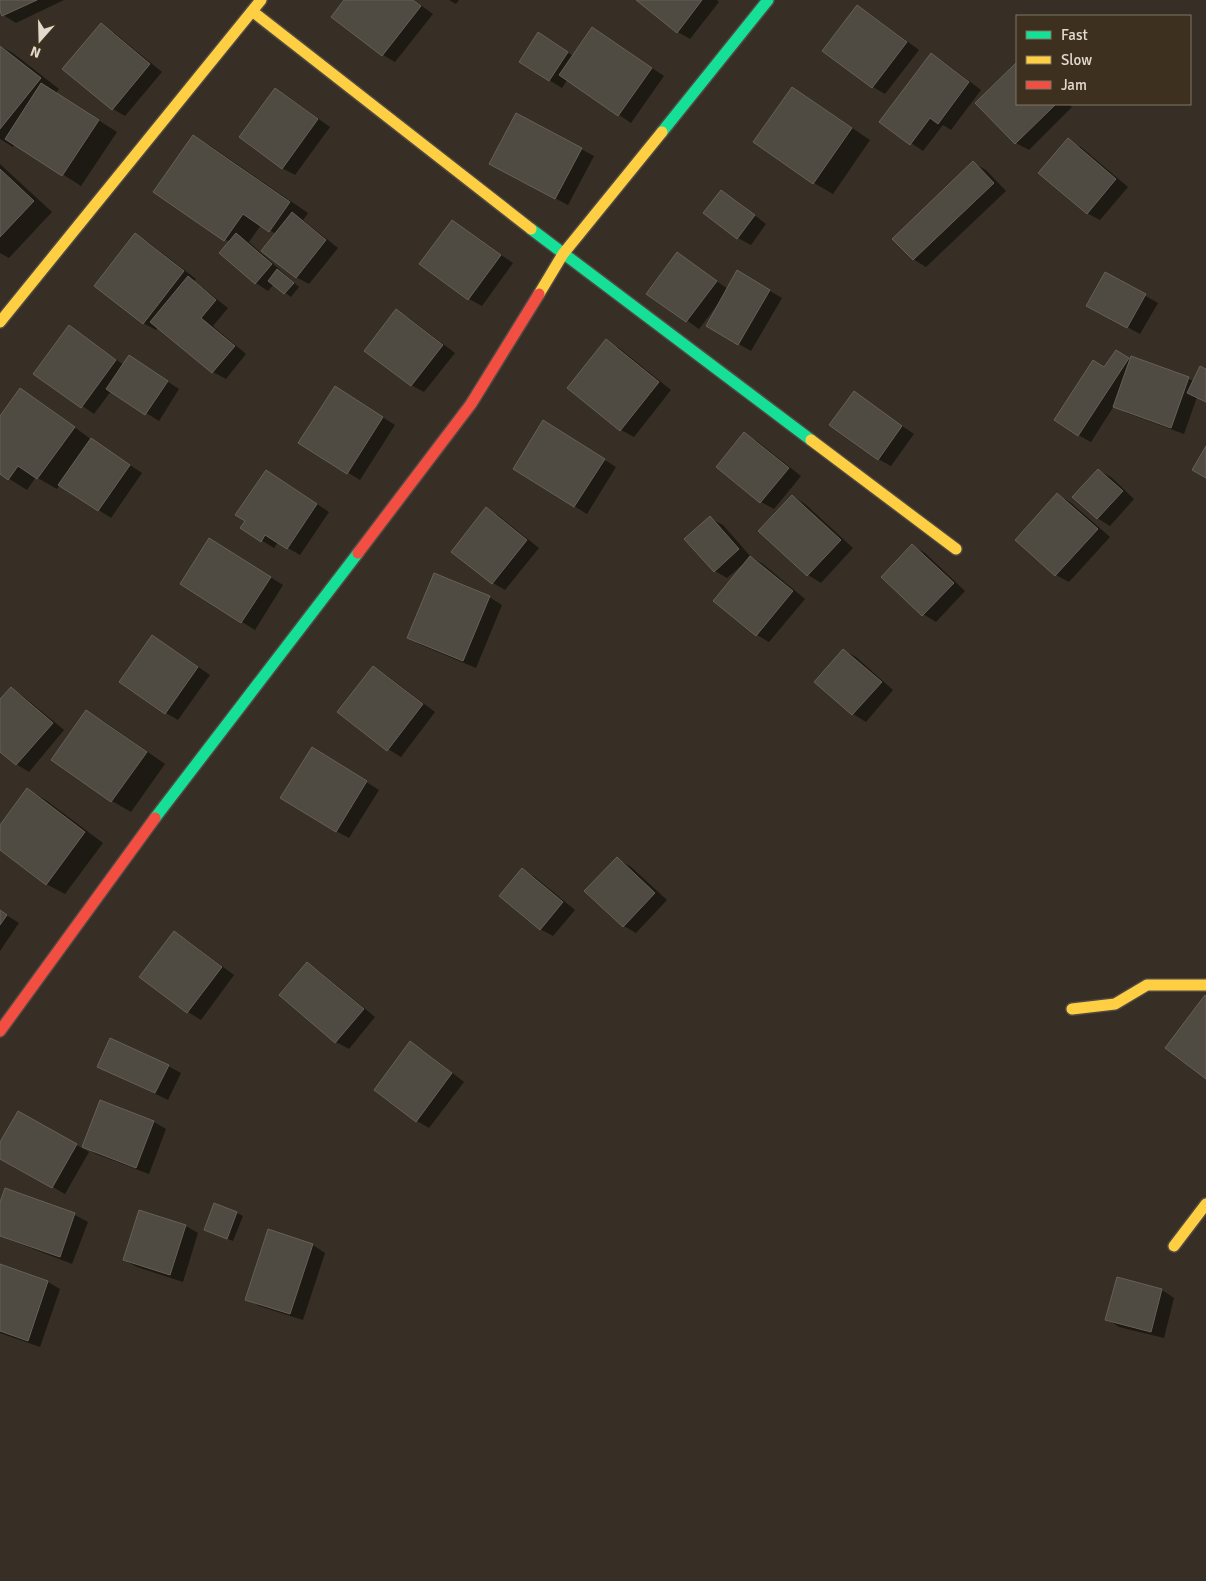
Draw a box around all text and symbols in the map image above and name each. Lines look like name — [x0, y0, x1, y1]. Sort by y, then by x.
north arrow — [15, 15, 65, 65]
legend — [1016, 15, 1191, 105]
text: Fast — [1061, 26, 1088, 44]
text: N — [28, 42, 43, 61]
text: Slow — [1061, 51, 1092, 69]
text: Jam — [1061, 76, 1087, 94]

